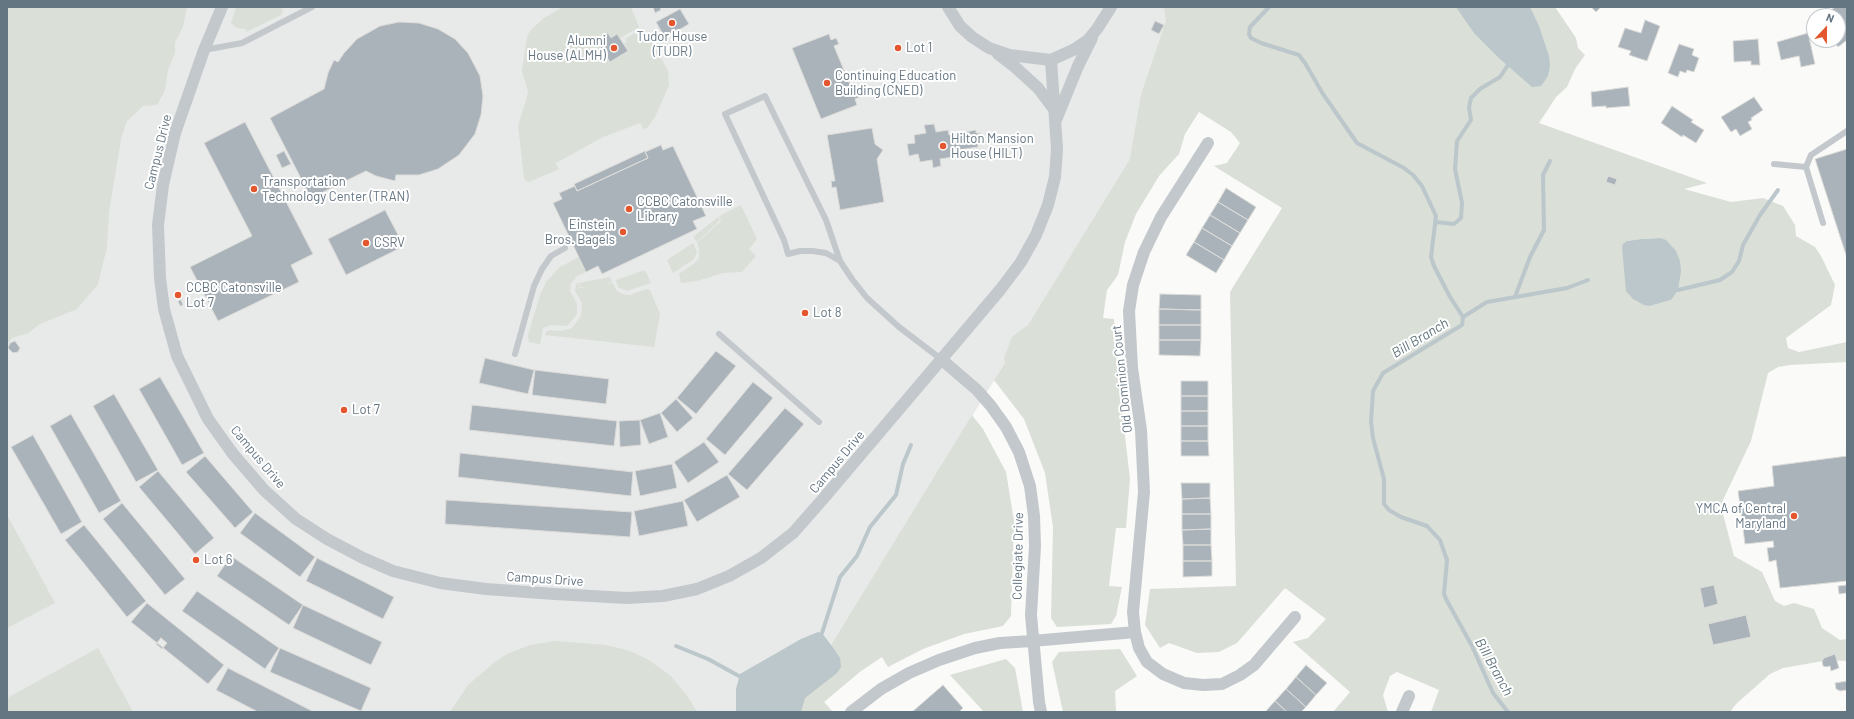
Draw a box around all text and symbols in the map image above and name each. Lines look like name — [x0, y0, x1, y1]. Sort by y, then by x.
north arrow — [1806, 8, 1846, 48]
text: N — [1824, 10, 1836, 25]
marker: Tudor House (TUDR) — [667, 18, 677, 28]
place label: Tudor House (TUDR) — [636, 29, 708, 60]
place label: Alumni House (ALMH) — [528, 33, 606, 64]
place label: Lot 1 — [906, 40, 932, 56]
marker: Alumni House (ALMH) — [609, 43, 619, 53]
marker: Lot 1 — [893, 43, 903, 53]
place label: Continuing Education Building (CNED) — [835, 68, 956, 99]
marker: Continuing Education Building (CNED) — [822, 78, 832, 88]
street label: Campus Drive — [141, 113, 175, 191]
place label: Hilton Mansion House (HILT) — [951, 131, 1034, 162]
marker: Hilton Mansion House (HILT) — [938, 141, 948, 151]
place label: Transportation Technology Center (TRAN) — [262, 174, 409, 205]
marker: Transportation Technology Center (TRAN) — [249, 184, 259, 194]
place label: CCBC Catonsville Library — [637, 194, 733, 225]
marker: CCBC Catonsville Library — [624, 204, 634, 214]
place label: Einstein Bros. Bagels — [545, 217, 615, 248]
marker: Einstein Bros. Bagels — [618, 227, 628, 237]
place label: CSRV — [374, 235, 405, 251]
marker: CSRV — [361, 238, 371, 248]
place label: CCBC Catonsville Lot 7 — [186, 280, 282, 311]
marker: CCBC Catonsville Lot 7 — [173, 290, 183, 300]
place label: Lot 8 — [813, 305, 841, 321]
marker: Lot 8 — [800, 308, 810, 318]
water label: Bill Branch — [1389, 315, 1451, 361]
street label: Old Dominion Court — [1109, 324, 1135, 434]
place label: Lot 7 — [352, 402, 380, 418]
marker: Lot 7 — [339, 405, 349, 415]
street label: Campus Drive — [227, 422, 289, 492]
street label: Campus Drive — [806, 427, 868, 497]
place label: YMCA of Central Maryland — [1696, 501, 1786, 532]
marker: YMCA of Central Maryland — [1789, 511, 1799, 521]
street label: Collegiate Drive — [1009, 512, 1027, 600]
place label: Lot 6 — [204, 552, 232, 568]
marker: Lot 6 — [191, 555, 201, 565]
street label: Campus Drive — [506, 569, 584, 589]
water label: Bill Branch — [1471, 635, 1517, 699]

